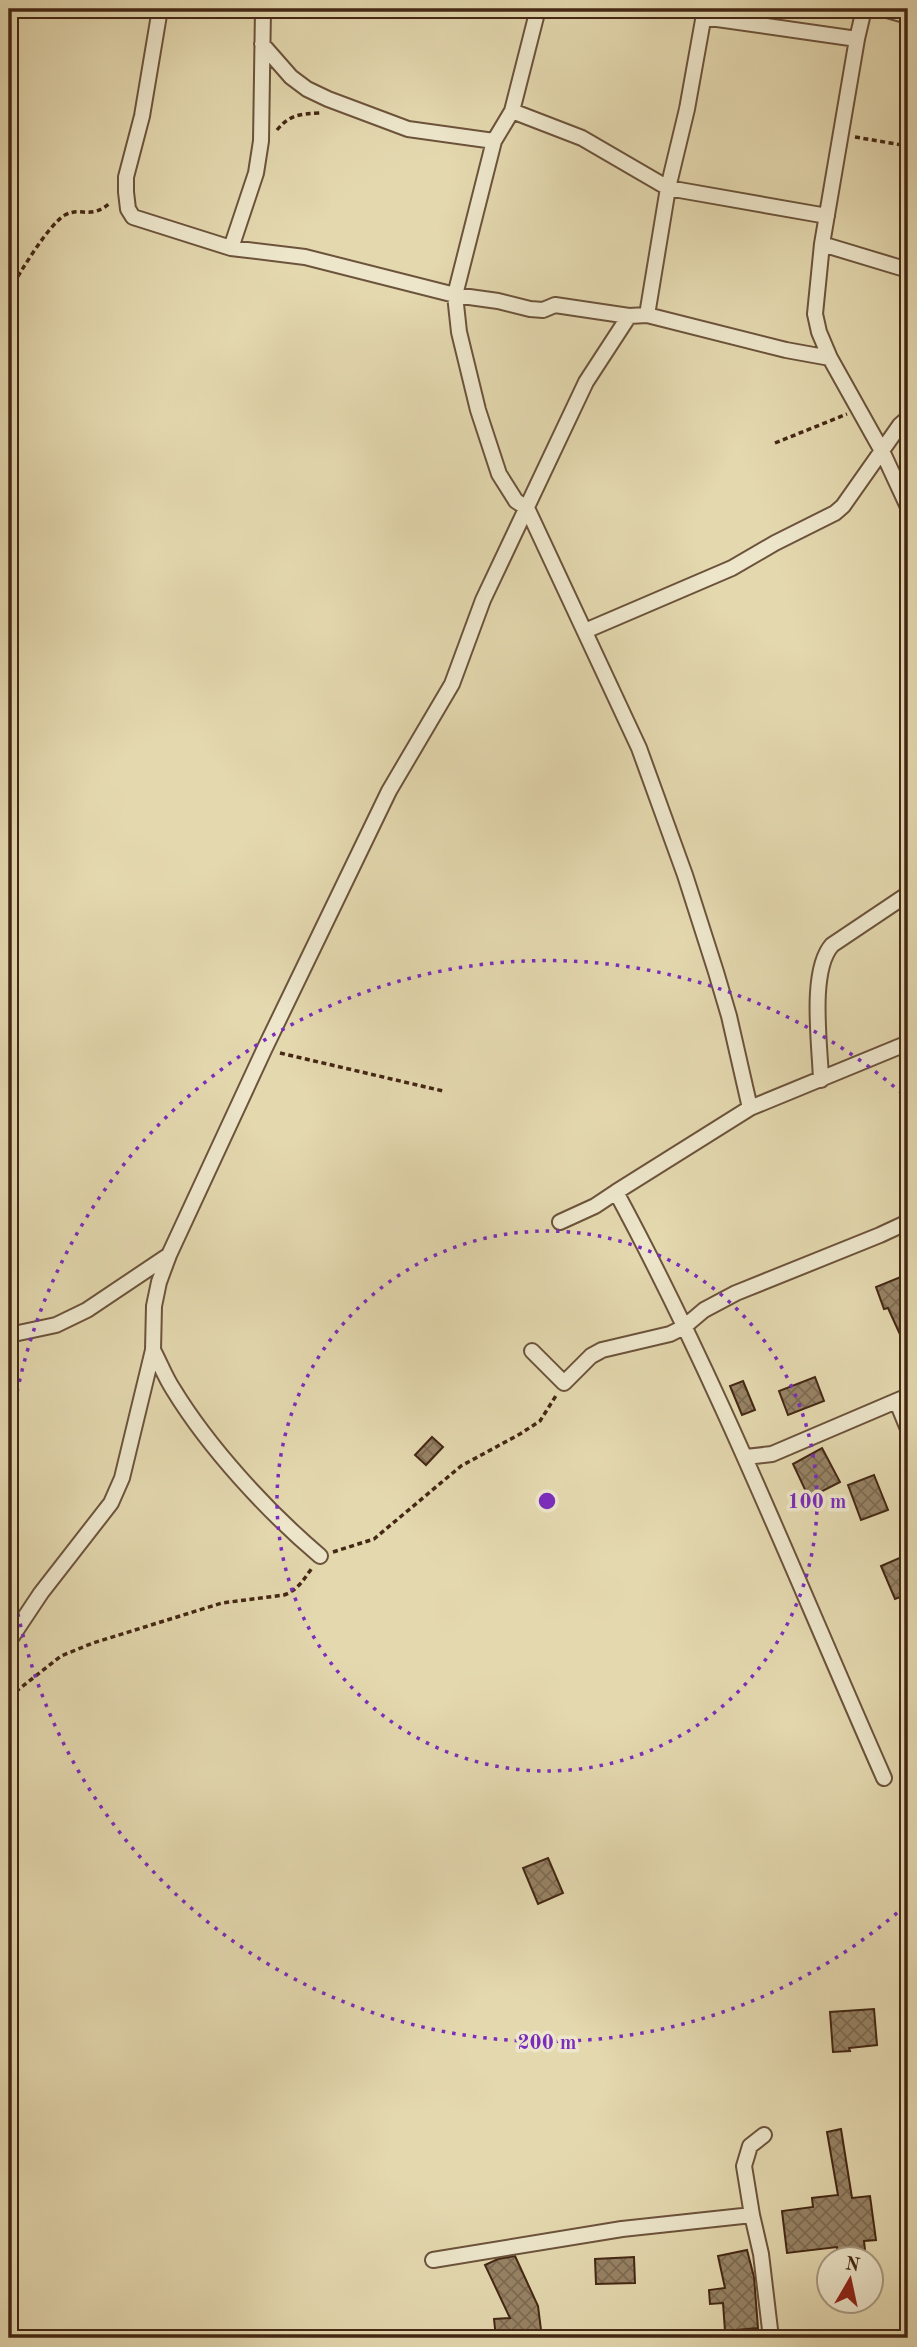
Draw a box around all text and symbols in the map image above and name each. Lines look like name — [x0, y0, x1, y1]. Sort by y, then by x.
centre of rings — [535, 1489, 559, 1513]
text: 100 m — [787, 1492, 847, 1513]
text: 200 m — [517, 2033, 577, 2054]
north arrow — [816, 2246, 886, 2316]
text: N — [844, 2255, 861, 2276]

